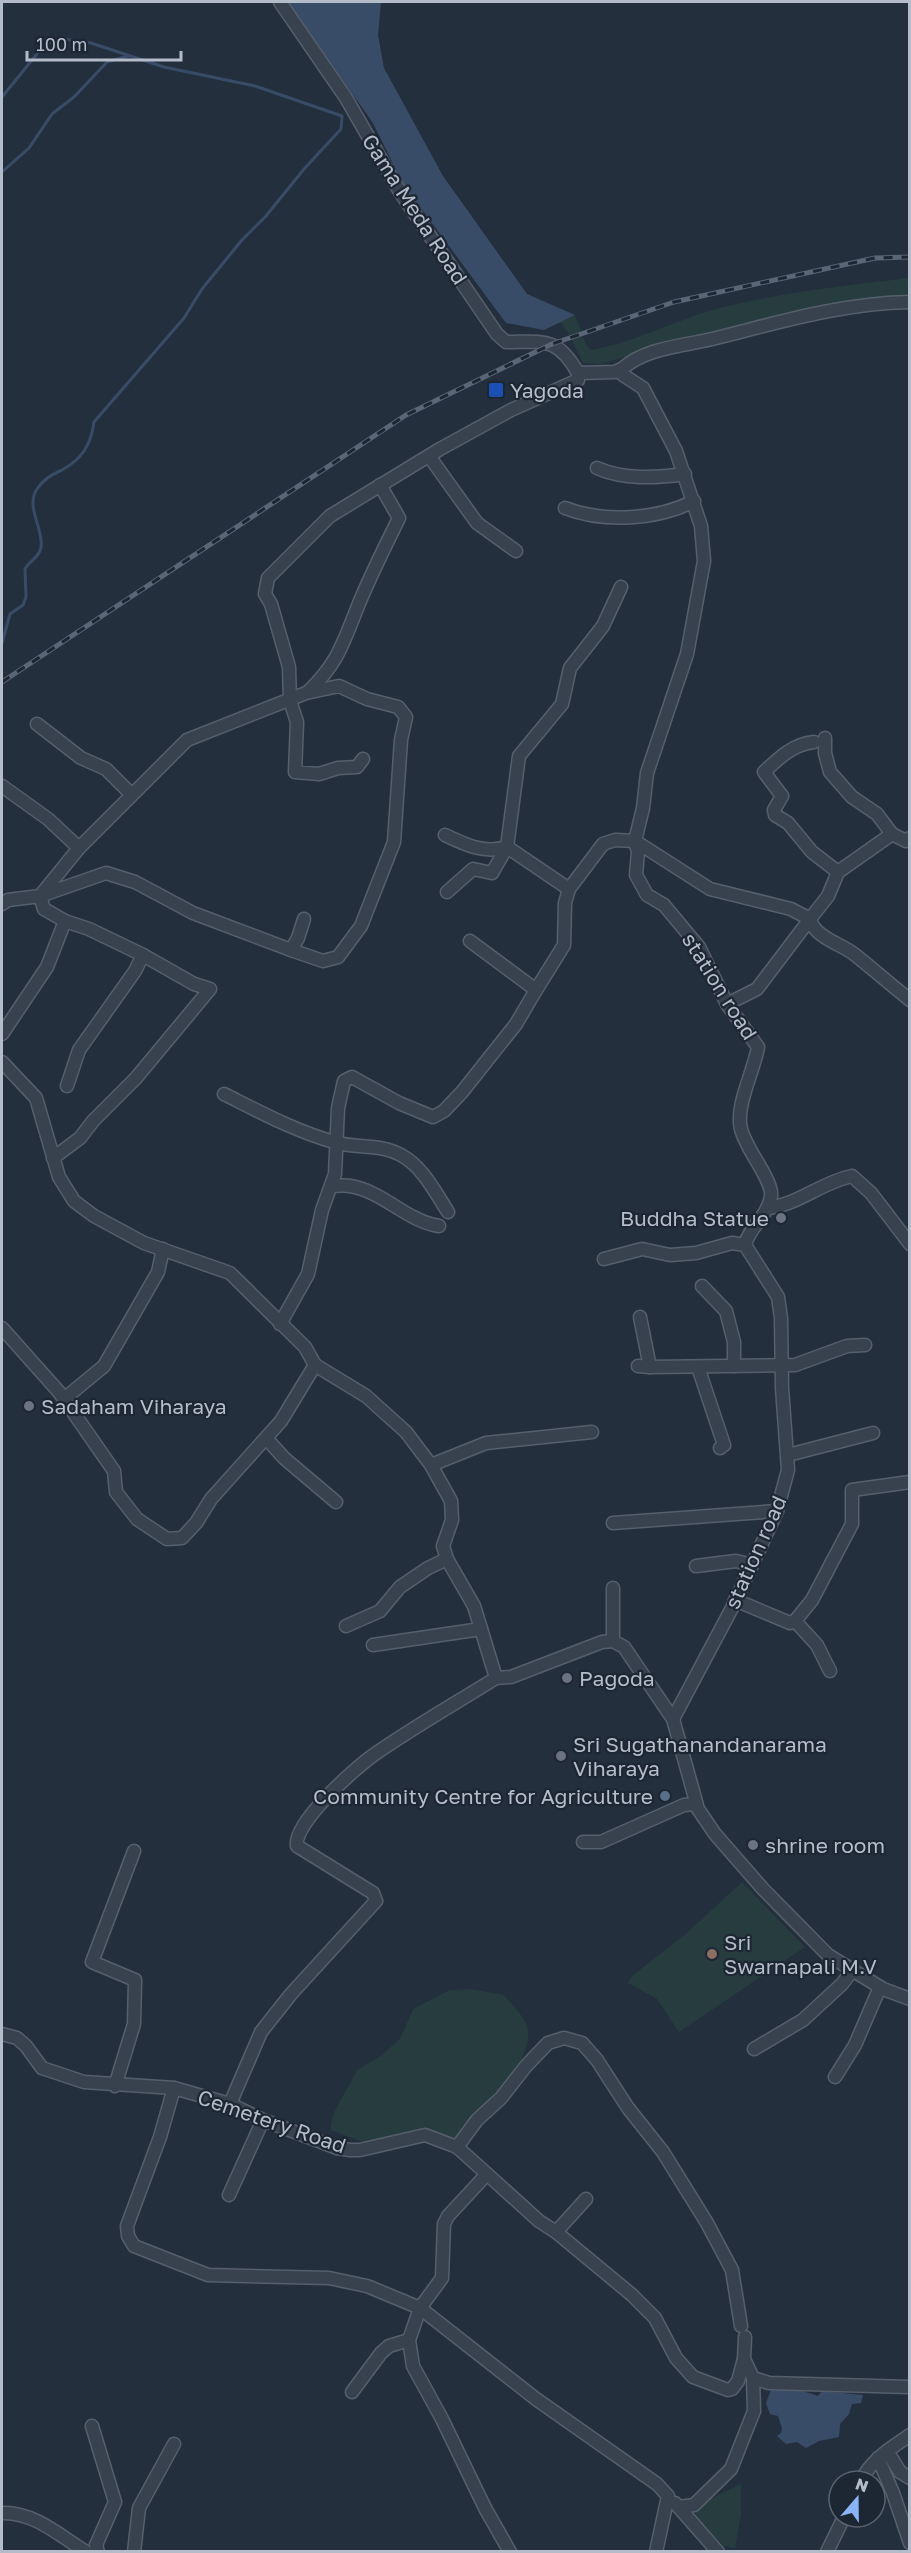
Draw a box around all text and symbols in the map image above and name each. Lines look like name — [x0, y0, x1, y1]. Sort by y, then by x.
scale bar — [27, 24, 182, 62]
text: 100 m — [36, 33, 87, 55]
street label: Gama Meda Road — [357, 129, 473, 289]
place label: Yagoda — [510, 377, 584, 403]
marker: Yagoda — [487, 381, 505, 399]
street label: station road — [677, 928, 763, 1044]
place label: Buddha Statue — [620, 1205, 769, 1231]
marker: Buddha Statue — [774, 1211, 788, 1225]
place label: Sadaham Viharaya — [41, 1393, 227, 1419]
marker: Sadaham Viharaya — [22, 1399, 36, 1413]
street label: station road — [718, 1491, 792, 1613]
place label: Pagoda — [579, 1665, 655, 1691]
marker: Pagoda — [560, 1671, 574, 1685]
place label: Sri Sugathanandanarama Viharaya — [573, 1731, 827, 1781]
marker: Sri Sugathanandanarama Viharaya — [554, 1749, 568, 1763]
place label: Community Centre for Agriculture — [313, 1783, 653, 1809]
marker: Community Centre for Agriculture — [658, 1789, 672, 1803]
place label: shrine room — [765, 1832, 885, 1858]
marker: shrine room — [746, 1838, 760, 1852]
place label: Sri Swarnapali M.V — [724, 1929, 877, 1979]
marker: Sri Swarnapali M.V — [705, 1947, 719, 1961]
street label: Cemetery Road — [194, 2083, 350, 2159]
north arrow — [827, 2469, 887, 2529]
text: N — [853, 2473, 871, 2496]

